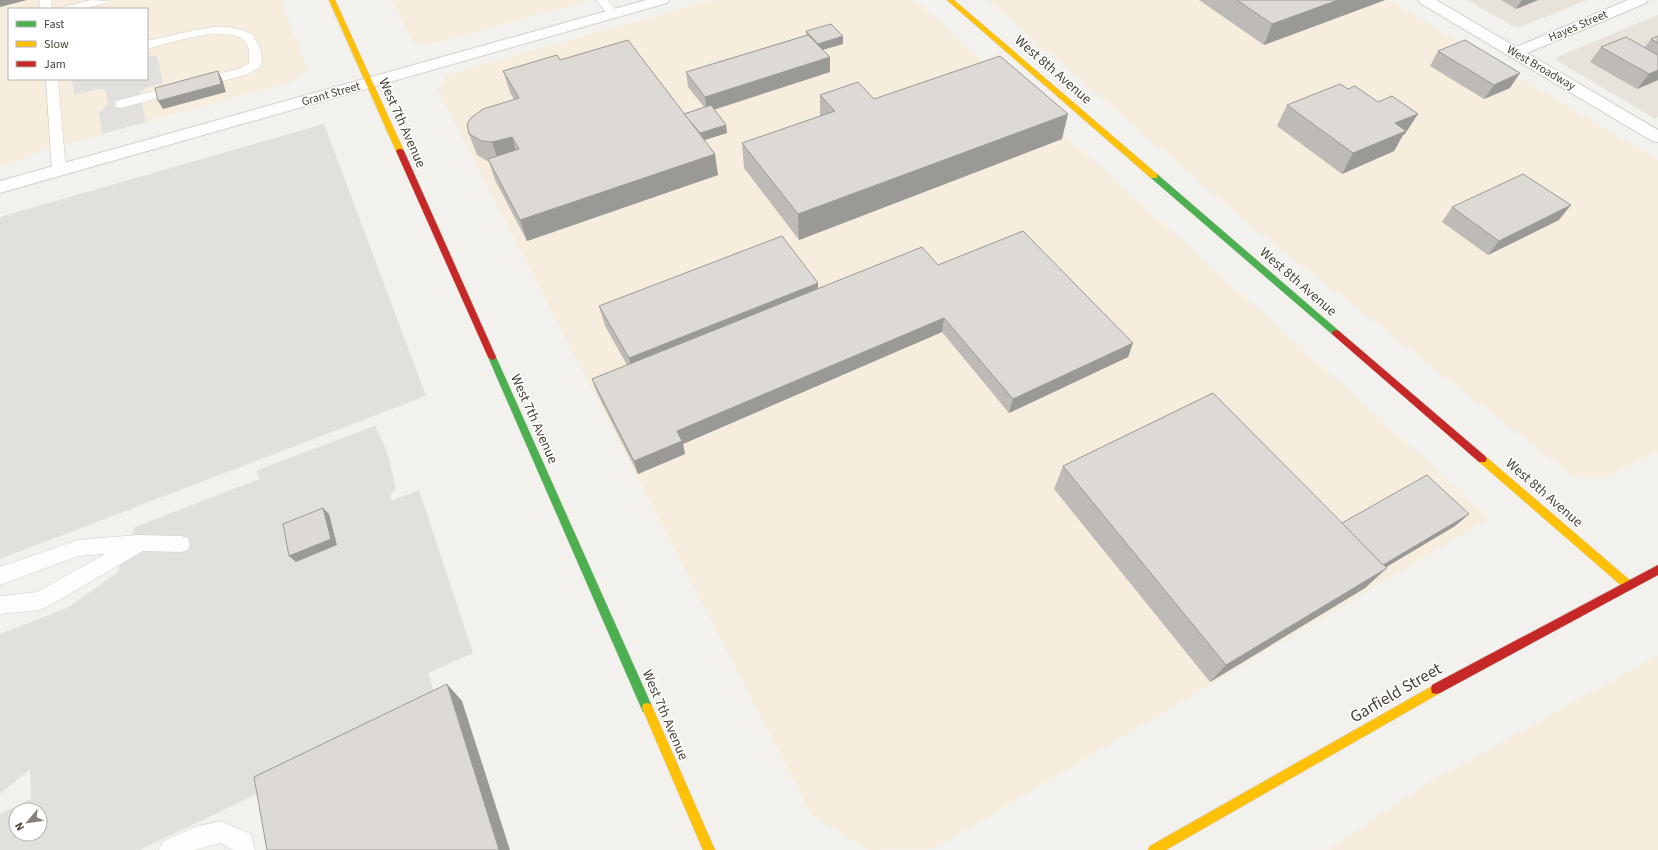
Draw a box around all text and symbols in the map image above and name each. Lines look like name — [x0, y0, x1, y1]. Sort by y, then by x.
street label: Hayes Street — [1546, 6, 1610, 46]
legend — [8, 8, 148, 80]
text: Fast — [44, 16, 64, 33]
street label: West 8th Avenue — [1010, 31, 1096, 109]
text: Slow — [44, 36, 69, 53]
street label: West Broadway — [1503, 41, 1579, 95]
text: Jam — [44, 56, 66, 73]
street label: West 7th Avenue — [373, 75, 431, 171]
street label: Grant Street — [300, 78, 362, 110]
street label: West 8th Avenue — [1255, 243, 1341, 321]
street label: West 7th Avenue — [505, 371, 563, 467]
street label: West 8th Avenue — [1501, 454, 1587, 532]
street label: Garfield Street — [1346, 657, 1447, 729]
street label: West 7th Avenue — [637, 667, 693, 763]
north arrow — [8, 802, 48, 842]
text: N — [11, 820, 28, 833]

